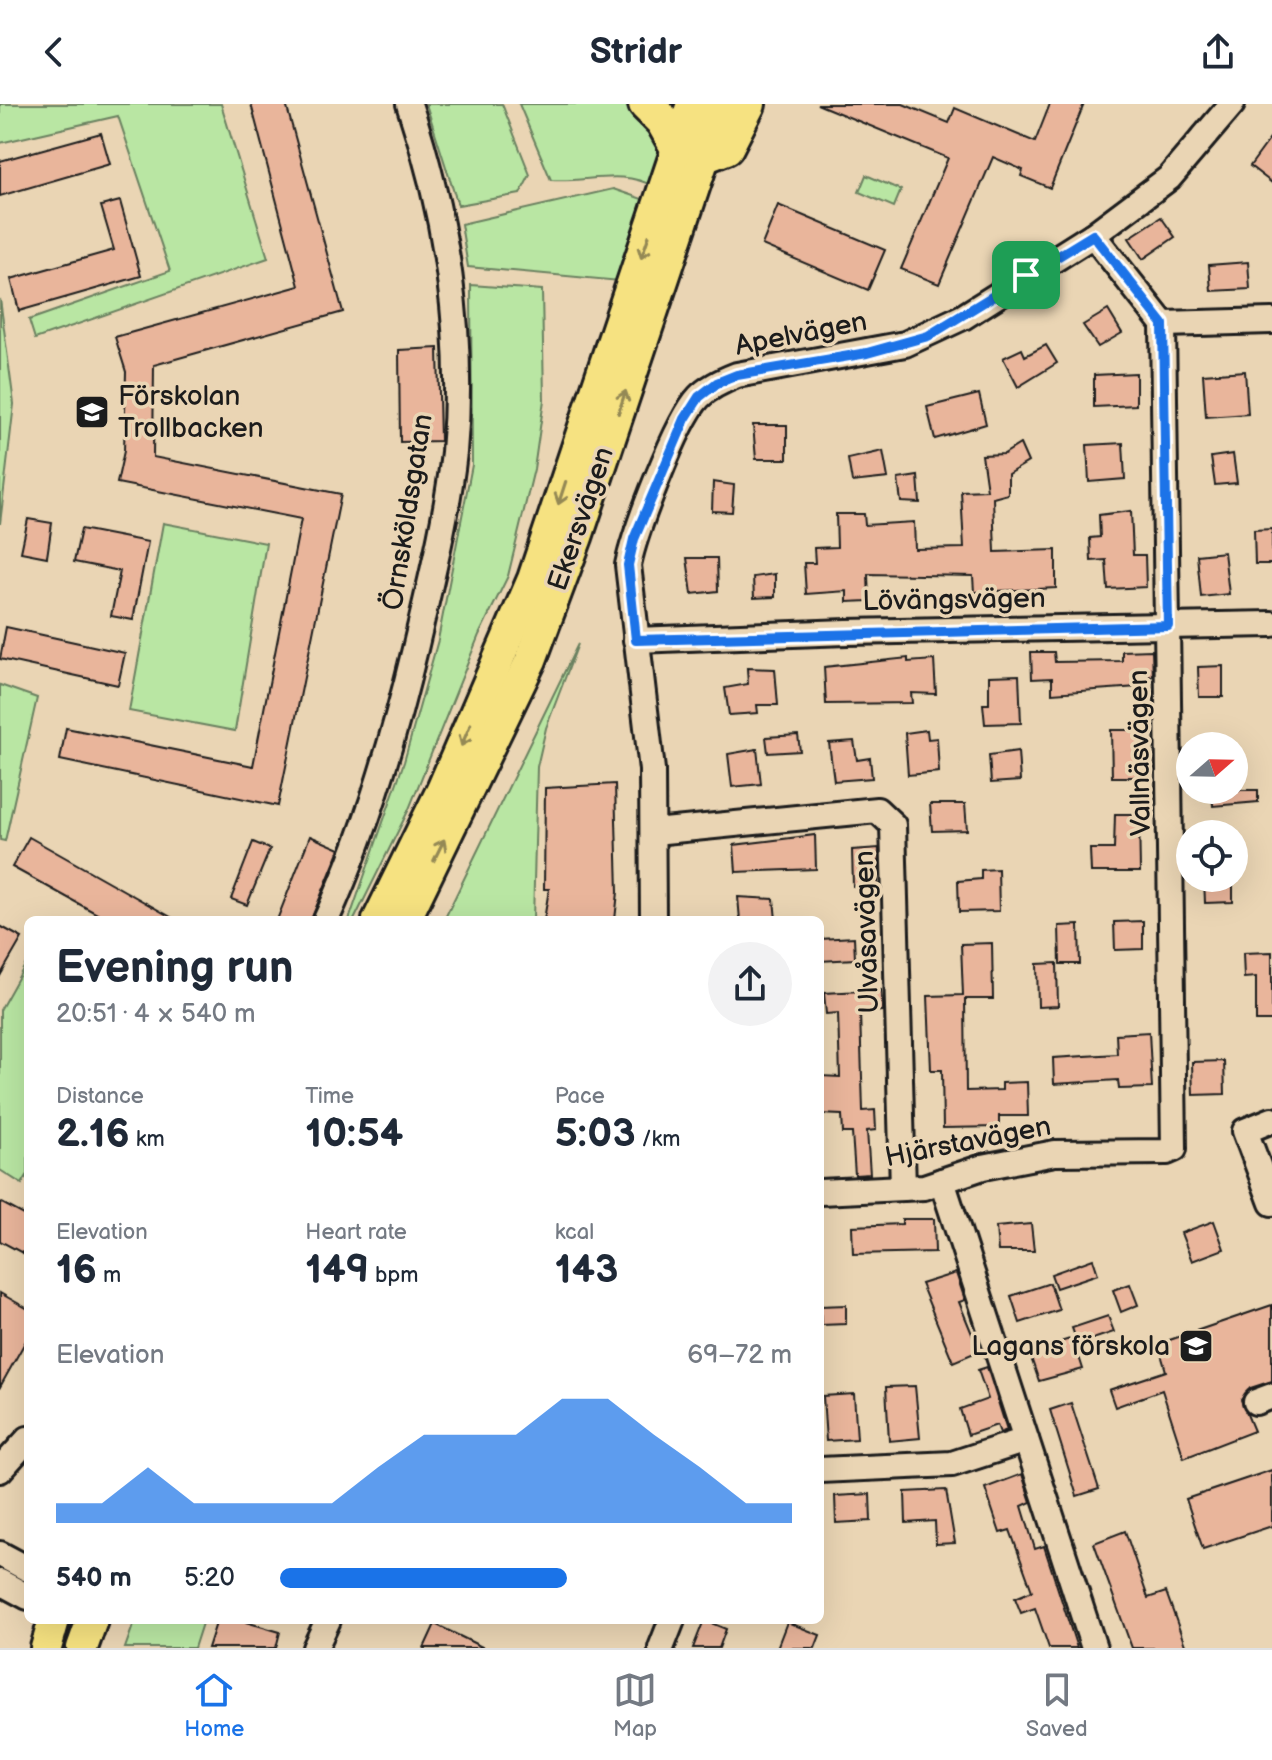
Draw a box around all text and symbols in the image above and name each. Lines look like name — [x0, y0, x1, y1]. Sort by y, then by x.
icon: back — [32, 30, 76, 74]
icon: share — [1196, 30, 1240, 74]
text: Stridr — [590, 31, 682, 74]
one-way arrow — [636, 234, 651, 259]
pin — [992, 241, 1060, 309]
icon: arrive — [1004, 253, 1048, 297]
street label: Apelvägen — [732, 305, 870, 363]
place label: Förskolan Trollbacken — [118, 380, 264, 445]
one-way arrow — [615, 390, 630, 415]
school or university icon: Förskolan Trollbacken — [73, 393, 111, 431]
street label: Örnsköldsgatan — [375, 411, 440, 613]
street label: Ekersvägen — [541, 443, 621, 595]
one-way arrow — [553, 480, 568, 505]
street label: Lövängsvägen — [862, 582, 1046, 618]
street label: Vallnäsvägen — [1122, 669, 1158, 837]
one-way arrow — [458, 722, 473, 746]
north arrow — [1176, 732, 1248, 804]
map controls — [1176, 732, 1248, 892]
button: locate — [1176, 820, 1248, 892]
one-way arrow — [432, 838, 447, 862]
street label: Ulvåsavägen — [848, 850, 886, 1014]
text: Evening run — [56, 942, 293, 995]
button: share — [708, 942, 792, 1026]
text: 20:51 · 4 × 540 m — [56, 999, 256, 1030]
text: Distance — [56, 1083, 144, 1110]
text: Time — [305, 1083, 354, 1110]
text: Pace — [555, 1083, 605, 1110]
text: 2.16 — [56, 1110, 130, 1158]
text: 10:54 — [305, 1110, 403, 1158]
text: 5:03 — [555, 1110, 636, 1158]
street label: Hjärstavägen — [882, 1110, 1054, 1174]
text: km — [130, 1126, 165, 1153]
text: /km — [636, 1126, 680, 1153]
text: Elevation — [56, 1219, 148, 1246]
text: Heart rate — [305, 1219, 407, 1246]
text: kcal — [555, 1219, 594, 1246]
text: 16 — [56, 1246, 97, 1294]
text: 149 — [305, 1246, 369, 1294]
text: 143 — [555, 1246, 618, 1294]
text: m — [97, 1262, 121, 1289]
text: bpm — [369, 1262, 418, 1289]
school or university icon: Lagans förskola — [1177, 1327, 1215, 1365]
place label: Lagans förskola — [971, 1330, 1170, 1363]
text: Elevation — [56, 1340, 164, 1371]
text: 69–72 m — [687, 1340, 792, 1371]
text: 540 m — [56, 1563, 132, 1594]
text: 5:20 — [184, 1563, 235, 1594]
tab: Home — [184, 1668, 244, 1743]
tab: Map — [613, 1668, 657, 1743]
tab: Saved — [1026, 1668, 1088, 1743]

